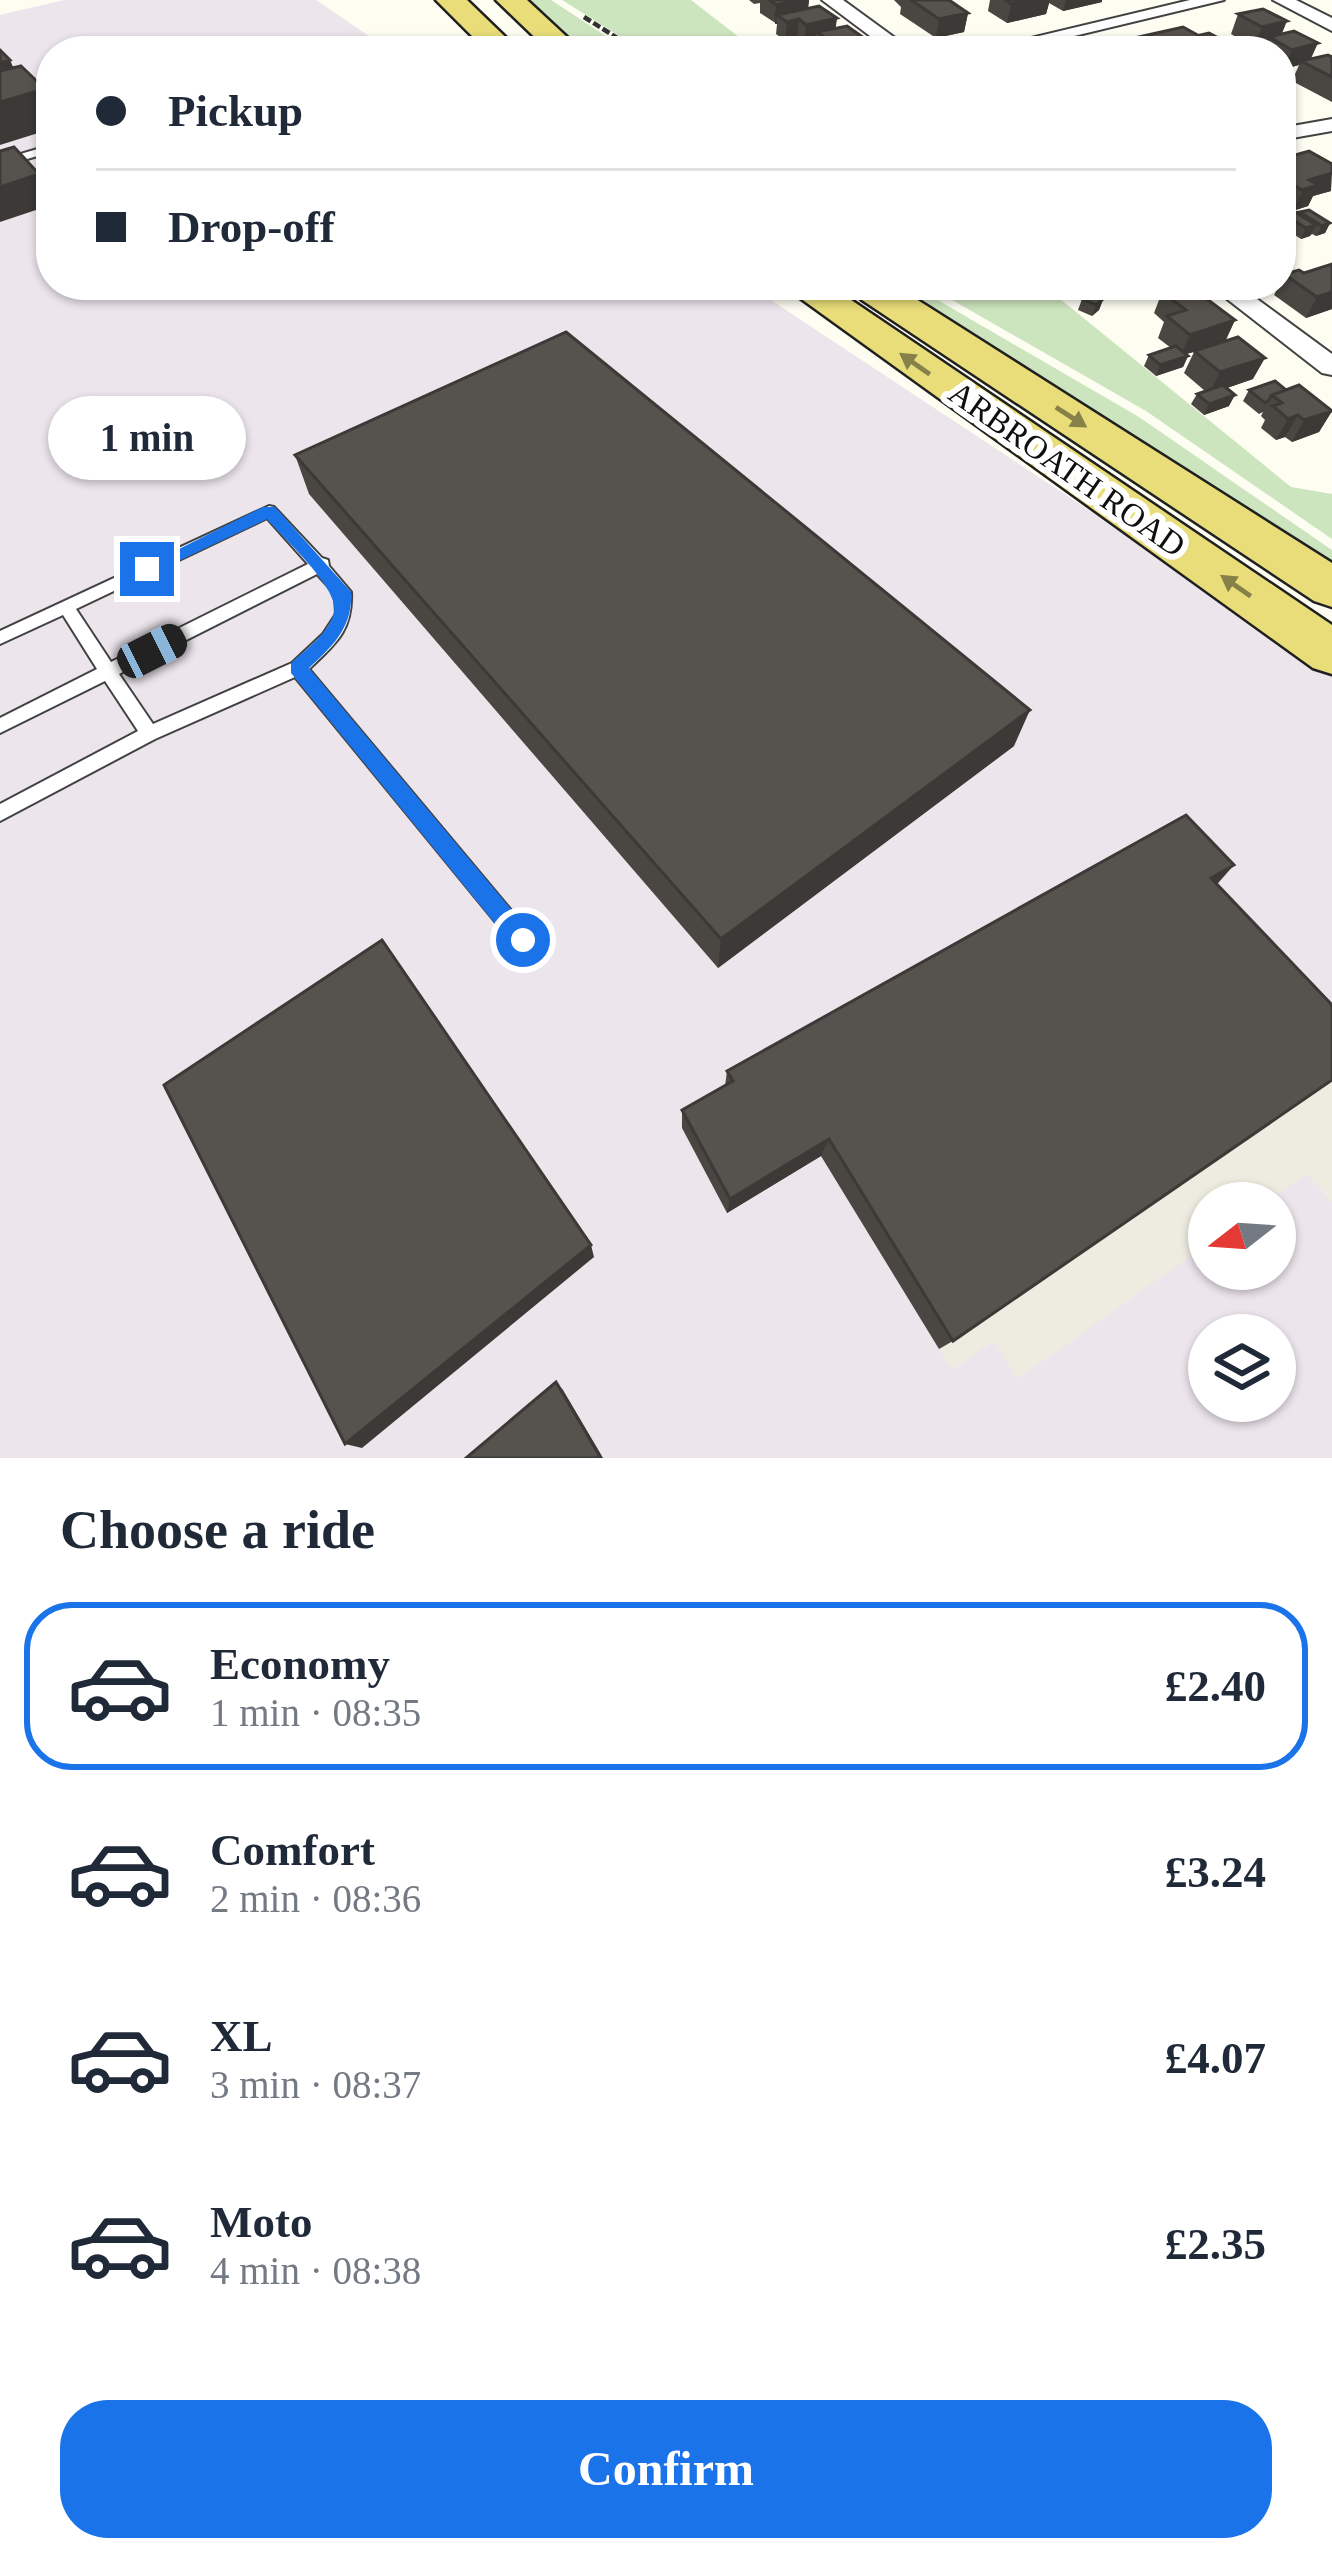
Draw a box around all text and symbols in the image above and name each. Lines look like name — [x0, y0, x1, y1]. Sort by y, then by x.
text: Pickup — [168, 86, 303, 136]
text: Drop-off — [168, 202, 335, 252]
one-way arrow — [899, 353, 932, 376]
street label: ARBROATH ROAD — [942, 374, 1192, 564]
callout: 1 min — [48, 395, 246, 479]
one-way arrow — [1055, 406, 1088, 428]
text: 1 min — [100, 416, 194, 459]
route end — [120, 542, 174, 596]
one-way arrow — [1220, 575, 1252, 598]
car — [112, 619, 192, 683]
route start — [496, 913, 550, 967]
north arrow — [1188, 1182, 1296, 1290]
map controls — [1188, 1182, 1296, 1422]
button: layers — [1188, 1314, 1296, 1422]
text: Choose a ride — [60, 1500, 375, 1560]
icon: car — [66, 1632, 174, 1740]
text: Economy — [210, 1639, 390, 1689]
text: £2.40 — [1165, 1661, 1266, 1711]
text: 1 min · 08:35 — [210, 1691, 421, 1734]
icon: car — [66, 1818, 174, 1926]
text: Comfort — [210, 1825, 375, 1875]
text: £3.24 — [1165, 1847, 1266, 1897]
text: 2 min · 08:36 — [210, 1877, 421, 1920]
icon: car — [66, 2004, 174, 2112]
text: XL — [210, 2011, 273, 2061]
text: £4.07 — [1165, 2033, 1266, 2083]
text: 3 min · 08:37 — [210, 2063, 421, 2106]
icon: car — [66, 2190, 174, 2298]
text: Moto — [210, 2197, 312, 2247]
text: £2.35 — [1165, 2219, 1266, 2269]
text: 4 min · 08:38 — [210, 2249, 421, 2292]
button: Confirm — [60, 2400, 1272, 2538]

